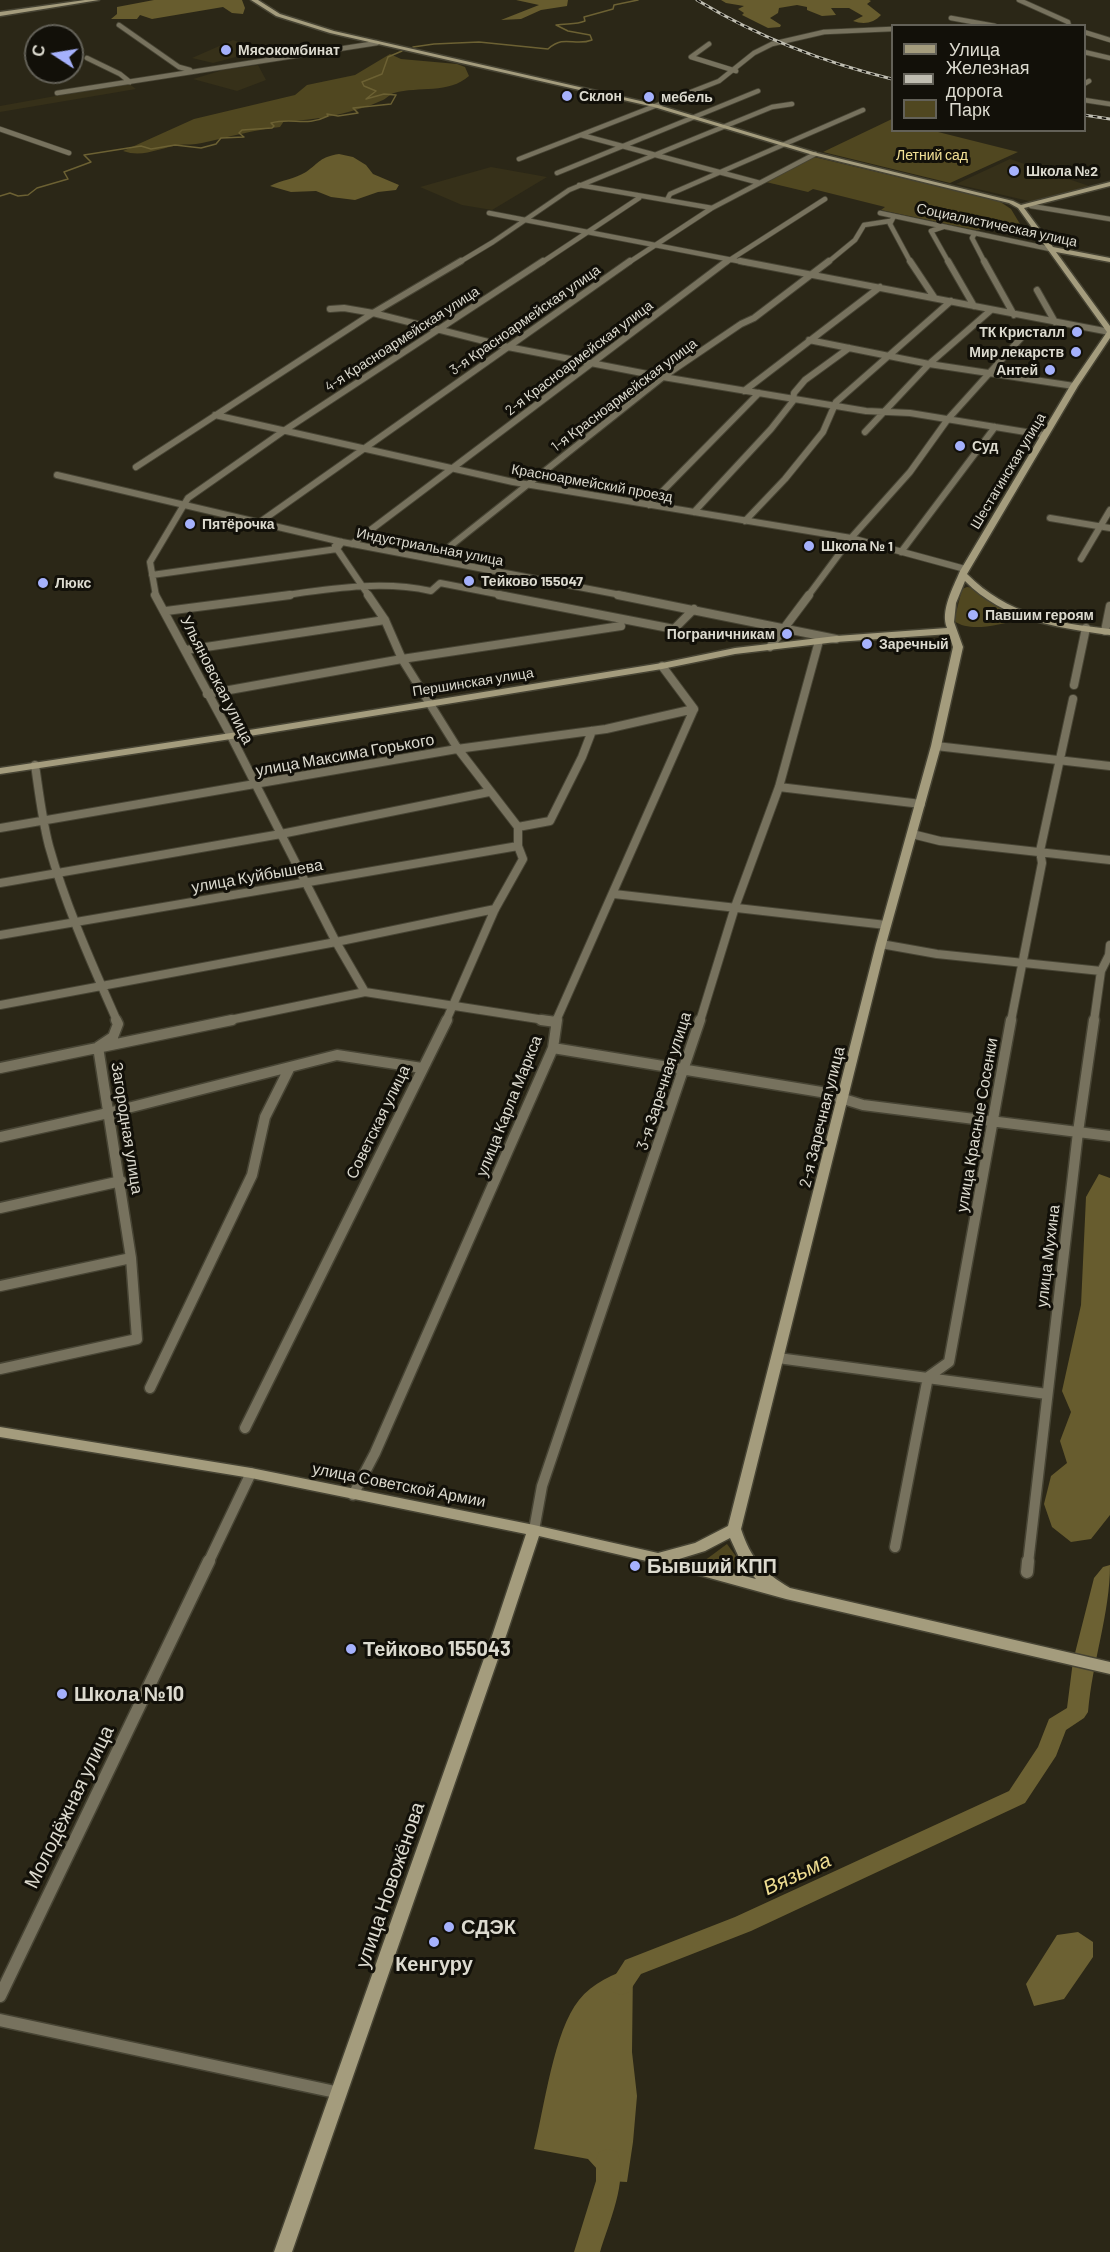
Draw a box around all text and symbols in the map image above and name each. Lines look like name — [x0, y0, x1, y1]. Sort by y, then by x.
north arrow — [24, 24, 84, 84]
legend — [891, 24, 1086, 132]
text: Улица — [949, 38, 1000, 60]
place label: Мясокомбинат — [238, 42, 340, 58]
text: С — [27, 43, 48, 58]
marker: Мясокомбинат — [219, 43, 233, 57]
text: Железная дорога — [946, 56, 1030, 101]
place label: Склон — [579, 88, 622, 104]
marker: Склон — [560, 89, 574, 103]
place label: мебель — [661, 89, 713, 105]
marker: мебель — [642, 90, 656, 104]
text: Парк — [949, 98, 990, 120]
park label: Летний сад — [896, 147, 968, 163]
place label: Школа №2 — [1026, 163, 1098, 179]
marker: Школа №2 — [1007, 164, 1021, 178]
street label: Социалистическая улица — [915, 200, 1079, 250]
street label: 3-я Красноармейская улица — [446, 261, 604, 379]
street label: 4-я Красноармейская улица — [322, 283, 482, 395]
street label: 2-я Красноармейская улица — [502, 297, 656, 419]
place label: ТК Кристалл — [979, 324, 1065, 340]
marker: ТК Кристалл — [1070, 325, 1084, 339]
street label: 1-я Красноармейская улица — [548, 335, 700, 455]
place label: Мир лекарств — [969, 344, 1064, 360]
marker: Мир лекарств — [1069, 345, 1083, 359]
place label: Антей — [996, 362, 1038, 378]
marker: Антей — [1043, 363, 1057, 377]
street label: Шестагинская улица — [967, 410, 1049, 532]
place label: Суд — [972, 438, 998, 454]
marker: Суд — [953, 439, 967, 453]
street label: Красноармейский проезд — [510, 461, 674, 505]
place label: Пятёрочка — [202, 516, 275, 532]
marker: Пятёрочка — [183, 517, 197, 531]
street label: Индустриальная улица — [355, 524, 505, 570]
place label: Школа № 1 — [821, 538, 893, 554]
marker: Школа № 1 — [802, 539, 816, 553]
place label: Тейково 155047 — [481, 573, 583, 589]
marker: Тейково 155047 — [462, 574, 476, 588]
place label: Люкс — [55, 575, 91, 591]
marker: Люкс — [36, 576, 50, 590]
place label: Павшим героям — [985, 607, 1094, 623]
marker: Павшим героям — [966, 608, 980, 622]
street label: Ульяновская улица — [176, 613, 258, 747]
place label: Пограничникам — [667, 626, 775, 642]
marker: Пограничникам — [780, 627, 794, 641]
place label: Заречный — [879, 636, 949, 652]
marker: Заречный — [860, 637, 874, 651]
street label: Першинская улица — [411, 664, 535, 700]
street label: улица Максима Горького — [254, 730, 436, 780]
street label: улица Куйбышева — [190, 855, 324, 897]
street label: 3-я Заречная улица — [633, 1009, 695, 1153]
street label: улица Карла Маркса — [472, 1033, 546, 1179]
street label: улица Красные Сосенки — [952, 1036, 1002, 1214]
street label: 2-я Заречная улица — [795, 1045, 849, 1189]
street label: Загородная улица — [107, 1061, 147, 1195]
street label: Советская улица — [342, 1062, 414, 1182]
street label: улица Мухина — [1032, 1204, 1064, 1308]
street label: улица Советской Армии — [311, 1459, 487, 1511]
place label: Бывший КПП — [647, 1554, 777, 1578]
marker: Бывший КПП — [628, 1559, 642, 1573]
place label: Тейково 155043 — [363, 1637, 511, 1661]
marker: Тейково 155043 — [344, 1642, 358, 1656]
place label: Школа №10 — [74, 1682, 184, 1706]
marker: Школа №10 — [55, 1687, 69, 1701]
street label: Молодёжная улица — [19, 1722, 119, 1892]
street label: улица Новожёнова — [350, 1799, 430, 1971]
water label: Вязьма — [759, 1847, 835, 1901]
place label: СДЭК — [461, 1915, 516, 1939]
marker: СДЭК — [442, 1920, 456, 1934]
marker: Кенгуру — [427, 1935, 441, 1949]
place label: Кенгуру — [395, 1952, 473, 1976]

